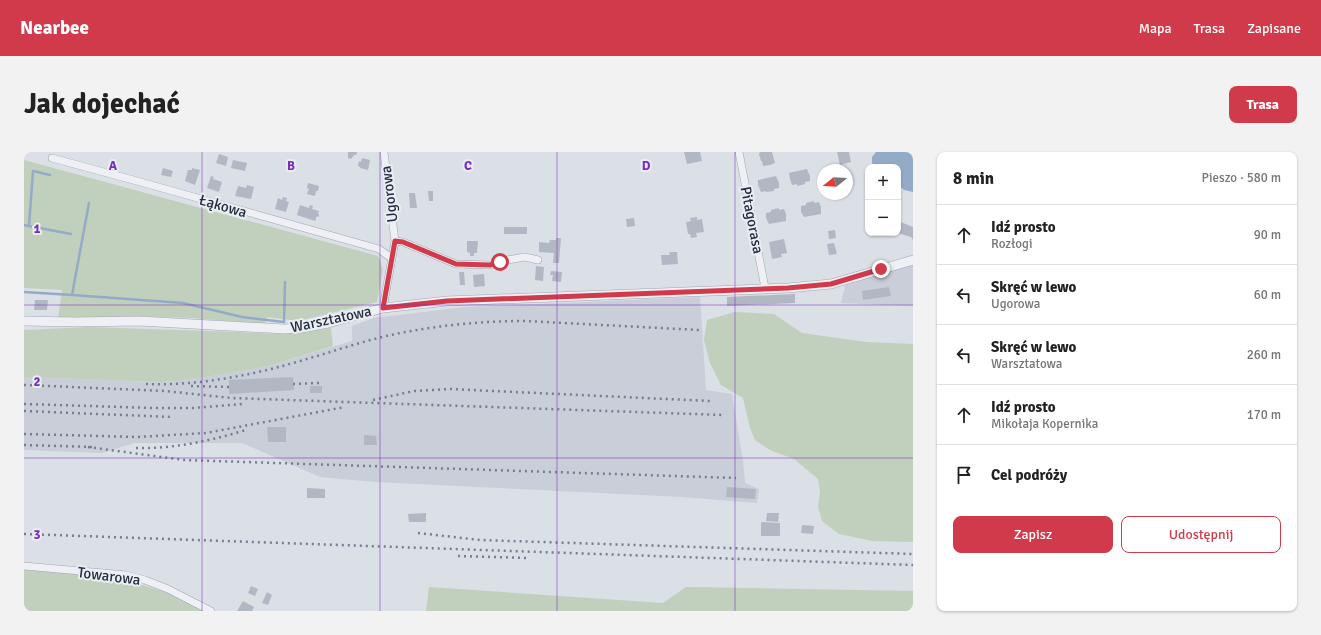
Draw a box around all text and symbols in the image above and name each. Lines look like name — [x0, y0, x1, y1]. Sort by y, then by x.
text: Nearbee — [20, 16, 89, 40]
text: Mapa — [1139, 20, 1172, 37]
text: Trasa — [1194, 20, 1225, 37]
text: Zapisane — [1247, 20, 1301, 37]
button: Trasa — [1229, 86, 1297, 123]
text: Jak dojechać — [24, 87, 180, 121]
text: A — [109, 158, 118, 174]
text: B — [287, 158, 295, 174]
text: C — [464, 158, 472, 174]
text: D — [642, 158, 651, 174]
north arrow — [817, 164, 853, 200]
map controls — [865, 164, 901, 236]
button: + — [865, 164, 901, 200]
street label: Ugorowa — [377, 165, 401, 223]
text: 8 min — [953, 168, 994, 189]
text: Pieszo · 580 m — [1202, 170, 1281, 186]
street label: Pitagorasa — [737, 185, 767, 255]
street label: Łąkowa — [197, 191, 249, 221]
button: − — [865, 200, 901, 236]
text: Idź prosto — [991, 218, 1055, 236]
text: 1 — [33, 221, 41, 237]
icon: ahead — [953, 224, 975, 246]
text: 90 m — [1254, 227, 1281, 243]
text: Rozłogi — [991, 236, 1032, 252]
route start — [491, 253, 509, 271]
route end — [872, 260, 890, 278]
text: Skręć w lewo — [991, 278, 1076, 296]
icon: left — [953, 284, 975, 306]
text: 60 m — [1254, 287, 1281, 303]
text: Ugorowa — [991, 296, 1040, 312]
street label: Warsztatowa — [289, 302, 373, 336]
text: Skręć w lewo — [991, 338, 1076, 356]
icon: left — [953, 344, 975, 366]
text: 260 m — [1247, 347, 1281, 363]
text: Warsztatowa — [991, 356, 1062, 372]
text: 2 — [33, 374, 41, 390]
text: Idź prosto — [991, 398, 1055, 416]
icon: ahead — [953, 404, 975, 426]
text: 170 m — [1247, 407, 1281, 423]
text: Mikołaja Kopernika — [991, 416, 1098, 432]
icon: arrive — [953, 464, 975, 486]
text: Cel podróży — [991, 466, 1067, 484]
button: Zapisz — [953, 516, 1113, 553]
button: Udostępnij — [1121, 516, 1281, 553]
text: 3 — [33, 527, 41, 543]
street label: Towarowa — [77, 563, 141, 589]

